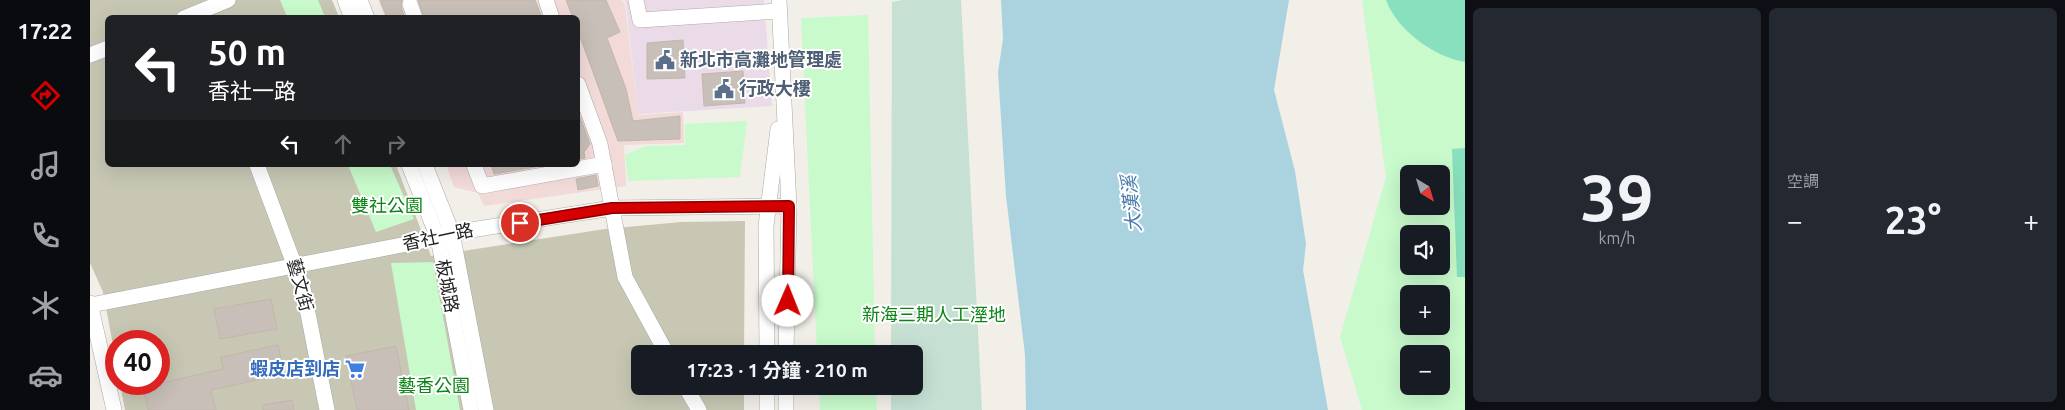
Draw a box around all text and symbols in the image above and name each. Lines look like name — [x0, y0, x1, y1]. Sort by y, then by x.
text: 17:22 — [17, 18, 73, 43]
text: 50 m — [208, 32, 286, 72]
icon: left — [125, 35, 190, 100]
public building icon: 新北市高灘地管理處 — [654, 49, 676, 71]
place label: 新北市高灘地管理處 — [680, 49, 842, 69]
icon: directions — [28, 78, 63, 113]
text: 香社一路 — [208, 78, 296, 103]
public building icon: 行政大樓 — [713, 78, 735, 100]
place label: 行政大樓 — [739, 78, 811, 98]
icon: left — [276, 130, 304, 158]
icon: ahead — [329, 130, 357, 158]
icon: right — [382, 130, 410, 158]
icon: music — [28, 148, 63, 183]
text: 39 — [1580, 160, 1654, 233]
north arrow — [1400, 165, 1450, 215]
map controls — [1400, 165, 1450, 395]
water label: 大漢溪 — [1117, 172, 1145, 234]
text: 空調 — [1787, 172, 1819, 190]
park label: 雙社公園 — [351, 195, 423, 215]
text: 23° — [1885, 199, 1941, 241]
pin — [499, 202, 541, 244]
text: − — [1787, 205, 1803, 236]
text: + — [2023, 205, 2039, 236]
icon: arrive — [506, 209, 534, 237]
icon: phone — [28, 218, 63, 253]
street label: 香社一路 — [400, 219, 475, 253]
button: sound — [1400, 225, 1450, 275]
text: km/h — [1599, 229, 1635, 247]
street label: 藝文街 — [284, 256, 318, 313]
street label: 板城路 — [433, 257, 463, 314]
position arrow — [761, 274, 813, 326]
button: + — [1400, 285, 1450, 335]
icon: climate — [28, 288, 63, 323]
park label: 新海三期人工溼地 — [862, 304, 1006, 324]
speed limit sign: 40 — [105, 330, 170, 395]
button: − — [1400, 345, 1450, 395]
icon: car — [28, 358, 63, 393]
place label: 蝦皮店到店 — [250, 358, 340, 378]
supermarket icon: 蝦皮店到店 — [344, 358, 366, 380]
text: 17:23 · 1 分鐘 · 210 m — [686, 359, 868, 381]
park label: 藝香公園 — [398, 375, 470, 395]

